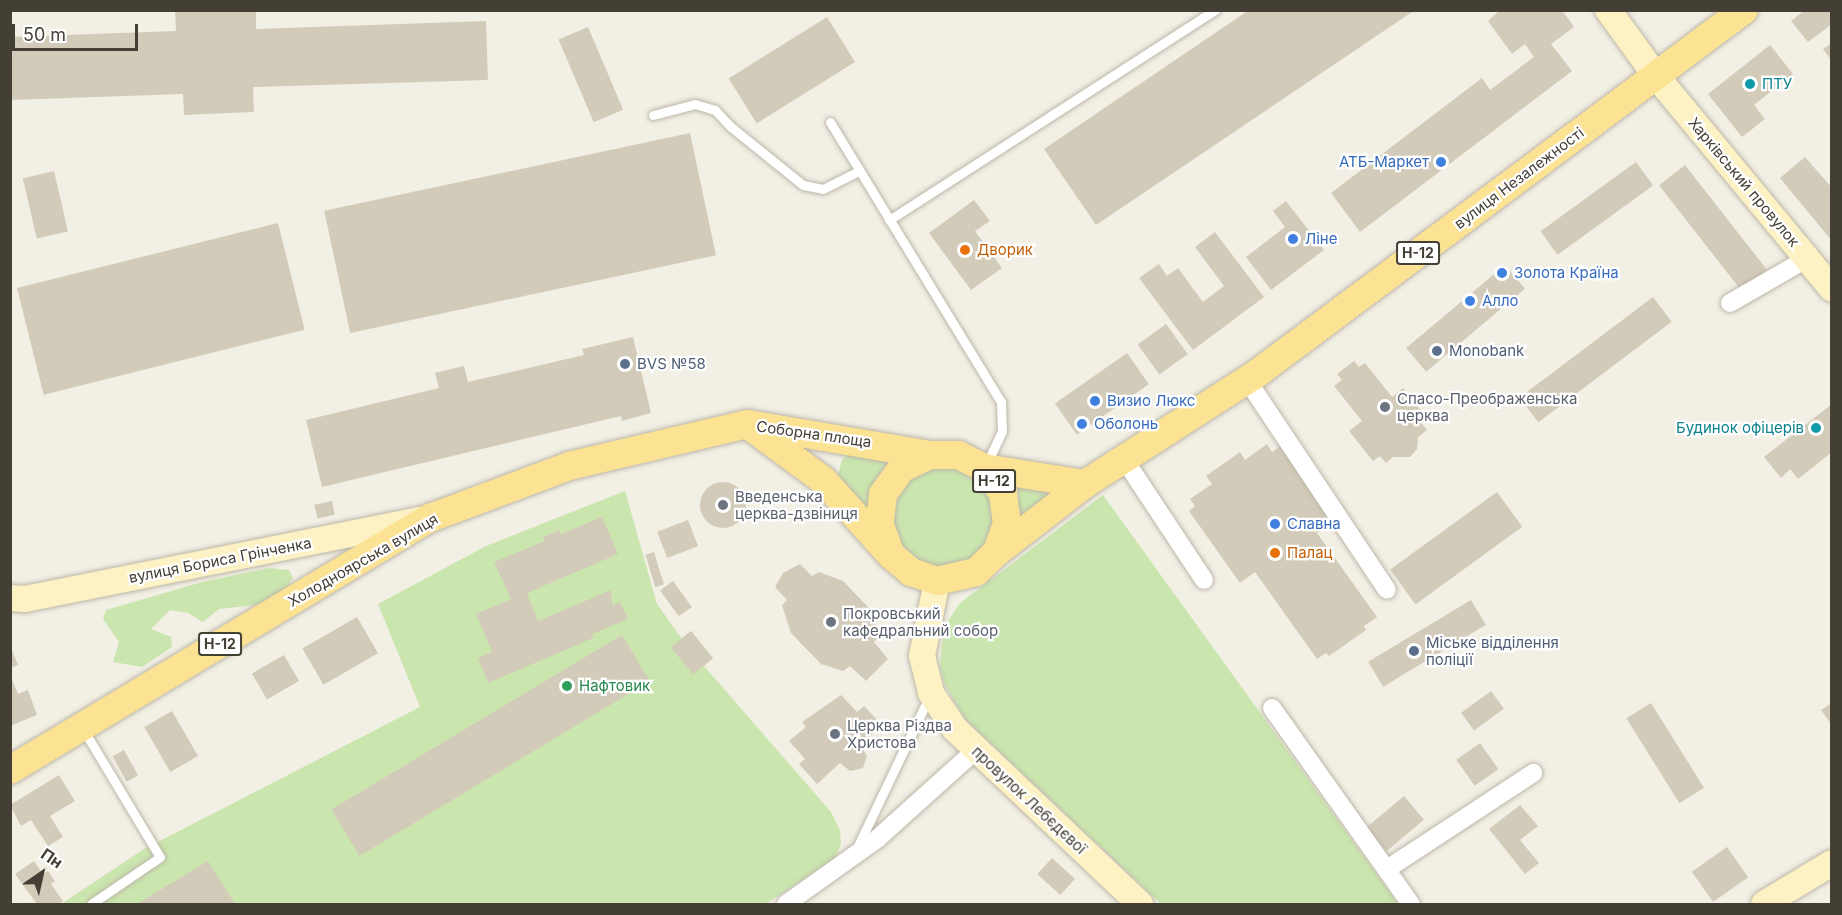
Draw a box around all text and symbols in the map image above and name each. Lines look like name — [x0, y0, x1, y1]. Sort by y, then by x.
scale bar — [15, 12, 141, 50]
text: 50 m — [23, 24, 66, 45]
place label: ПТУ — [1762, 75, 1792, 93]
marker: ПТУ — [1743, 77, 1757, 91]
street label: Харківський провулок — [1685, 114, 1803, 250]
street label: вулиця Незалежності — [1451, 123, 1587, 233]
place label: АТБ-Маркет — [1339, 153, 1429, 171]
marker: АТБ-Маркет — [1434, 155, 1448, 169]
place label: Ліне — [1305, 230, 1337, 248]
marker: Ліне — [1286, 232, 1300, 246]
place label: Дворик — [977, 241, 1033, 259]
road number: Н-12 — [1396, 242, 1440, 264]
marker: Дворик — [958, 243, 972, 257]
place label: Золота Країна — [1514, 264, 1619, 282]
marker: Золота Країна — [1495, 266, 1509, 280]
place label: Алло — [1482, 292, 1519, 310]
marker: Алло — [1463, 294, 1477, 308]
place label: Monobank — [1449, 342, 1524, 360]
marker: Monobank — [1430, 344, 1444, 358]
place label: BVS №58 — [637, 355, 706, 373]
marker: BVS №58 — [618, 357, 632, 371]
place label: Спасо-Преображенська церква — [1397, 389, 1577, 424]
place label: Визио Люкс — [1107, 392, 1195, 410]
marker: Визио Люкс — [1088, 394, 1102, 408]
marker: Спасо-Преображенська церква — [1378, 400, 1392, 414]
place label: Оболонь — [1094, 415, 1158, 433]
street label: Соборна площа — [755, 417, 873, 451]
marker: Оболонь — [1075, 417, 1089, 431]
place label: Будинок офіцерів — [1676, 419, 1804, 437]
marker: Будинок офіцерів — [1809, 421, 1823, 435]
road number: Н-12 — [972, 470, 1016, 492]
place label: Введенська церква-дзвіниця — [735, 487, 858, 522]
marker: Введенська церква-дзвіниця — [716, 498, 730, 512]
street label: Холодноярська вулиця — [285, 510, 441, 610]
place label: Славна — [1287, 515, 1341, 533]
marker: Славна — [1268, 517, 1282, 531]
street label: вулиця Бориса Грінченка — [127, 533, 313, 587]
place label: Палац — [1287, 544, 1333, 562]
marker: Палац — [1268, 546, 1282, 560]
place label: Покровський кафедральний собор — [843, 604, 998, 639]
marker: Покровський кафедральний собор — [824, 615, 838, 629]
road number: Н-12 — [198, 633, 242, 655]
place label: Міське відділення поліції — [1426, 633, 1559, 668]
marker: Міське відділення поліції — [1407, 644, 1421, 658]
place label: Нафтовик — [579, 677, 650, 695]
marker: Нафтовик — [560, 679, 574, 693]
place label: Церква Різдва Христова — [847, 716, 952, 751]
marker: Церква Різдва Христова — [828, 727, 842, 741]
street label: провулок Лебєдєвої — [968, 742, 1090, 858]
north arrow — [12, 843, 72, 903]
text: Пн — [37, 844, 67, 872]

